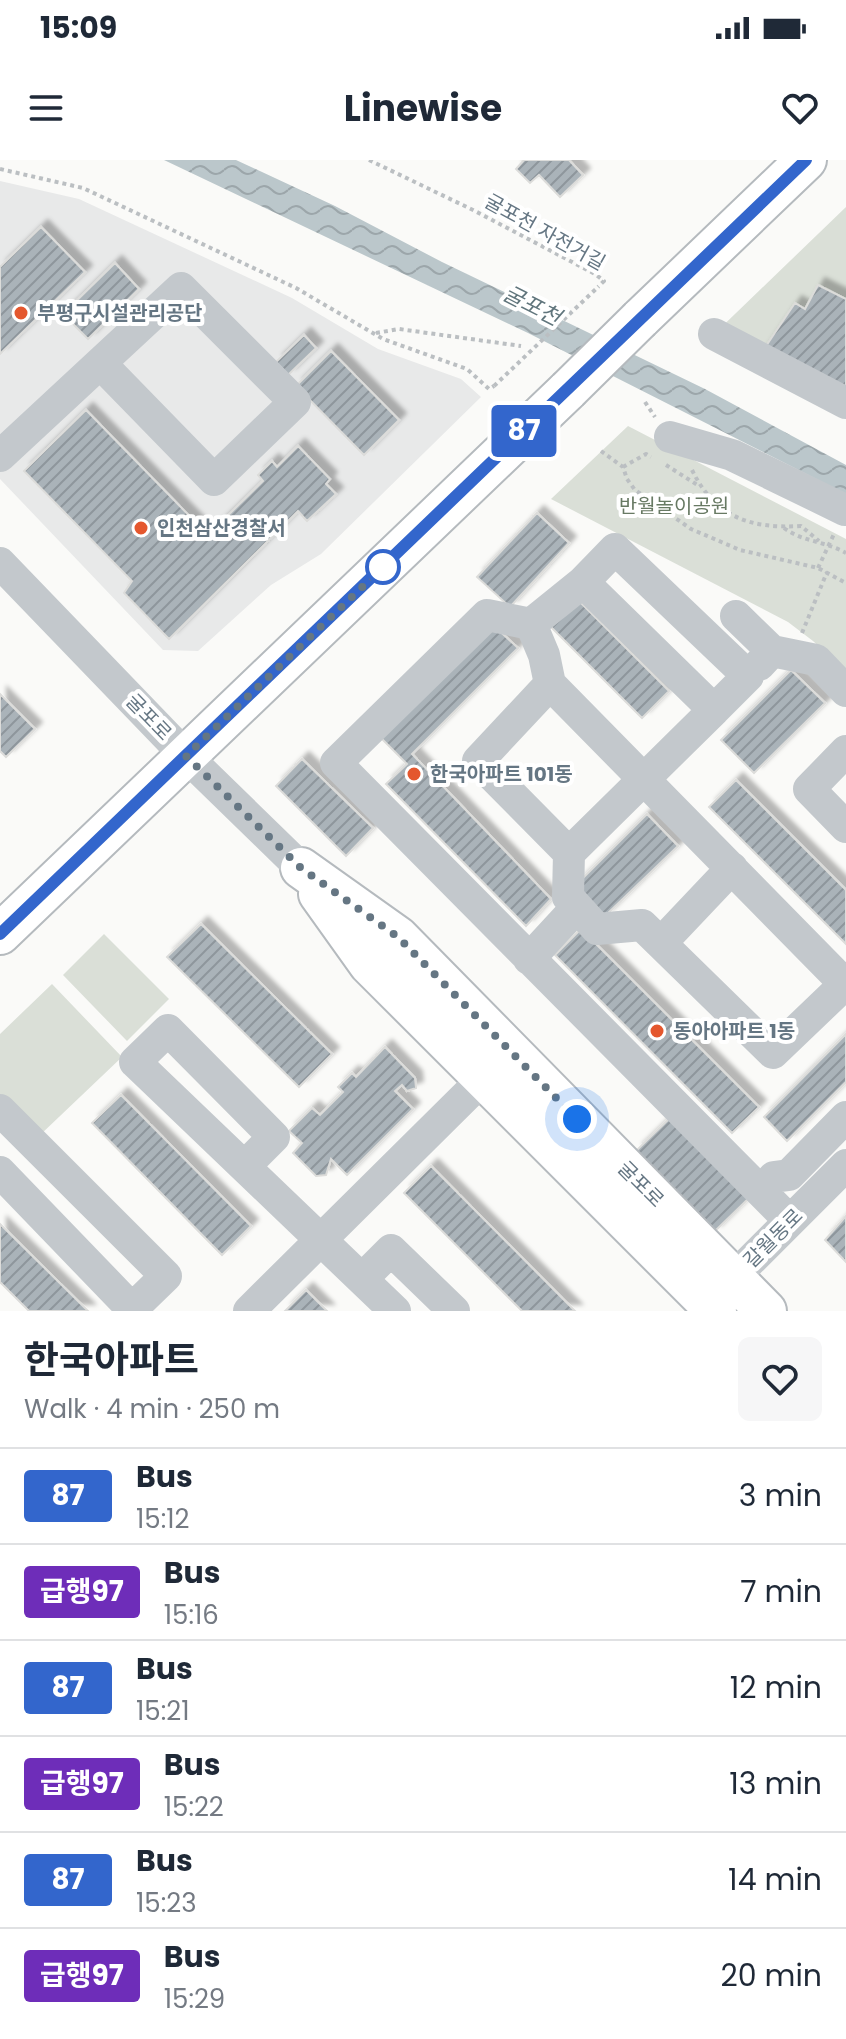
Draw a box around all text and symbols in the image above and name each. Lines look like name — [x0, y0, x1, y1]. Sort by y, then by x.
text: 15:09 — [40, 6, 117, 49]
text: Linewise — [344, 83, 502, 134]
icon: menu — [24, 86, 68, 130]
icon: heart — [778, 86, 822, 130]
street label: 굴포천 자전거길 — [480, 187, 610, 277]
water label: 굴포천 — [498, 278, 568, 334]
place label: 부평구시설관리공단 — [37, 299, 203, 327]
marker: 부평구시설관리공단 — [12, 304, 30, 322]
line badge: 87 — [488, 405, 560, 457]
text: 87 — [507, 411, 541, 450]
park label: 반월놀이공원 — [619, 492, 729, 520]
place label: 인천삼산경찰서 — [157, 514, 286, 542]
marker: 인천삼산경찰서 — [132, 519, 150, 537]
unlabelled marker — [366, 550, 400, 584]
street label: 굴포로 — [120, 687, 178, 747]
place label: 한국아파트 101동 — [430, 760, 573, 788]
marker: 한국아파트 101동 — [405, 765, 423, 783]
place label: 동아아파트 1동 — [673, 1017, 795, 1045]
marker: 동아아파트 1동 — [648, 1022, 666, 1040]
your location — [557, 1099, 597, 1139]
street label: 굴포로 — [612, 1155, 670, 1213]
street label: 갈월동로 — [737, 1202, 809, 1274]
text: 한국아파트 — [24, 1333, 199, 1386]
button: heart — [738, 1337, 822, 1421]
text: Walk · 4 min · 250 m — [24, 1391, 280, 1427]
text: Bus — [136, 1455, 193, 1498]
text: 3 min — [739, 1474, 822, 1517]
text: 87 — [51, 1476, 85, 1515]
text: 15:12 — [136, 1501, 189, 1537]
text: Bus — [164, 1551, 220, 1594]
text: 7 min — [740, 1570, 822, 1613]
text: 급행97 — [40, 1572, 124, 1611]
text: 15:16 — [164, 1597, 219, 1633]
text: Bus — [136, 1647, 193, 1690]
text: 12 min — [730, 1666, 822, 1709]
text: 87 — [51, 1668, 85, 1707]
text: 15:21 — [136, 1693, 189, 1729]
text: Bus — [164, 1743, 220, 1786]
text: 13 min — [729, 1762, 822, 1805]
text: 급행97 — [40, 1764, 124, 1803]
text: 15:22 — [164, 1789, 224, 1825]
text: Bus — [136, 1839, 193, 1882]
text: 14 min — [728, 1858, 822, 1901]
text: 87 — [51, 1860, 85, 1899]
text: 15:23 — [136, 1885, 196, 1921]
text: Bus — [164, 1935, 220, 1978]
text: 20 min — [720, 1954, 822, 1997]
text: 급행97 — [40, 1956, 124, 1995]
text: 15:29 — [164, 1981, 225, 2017]

